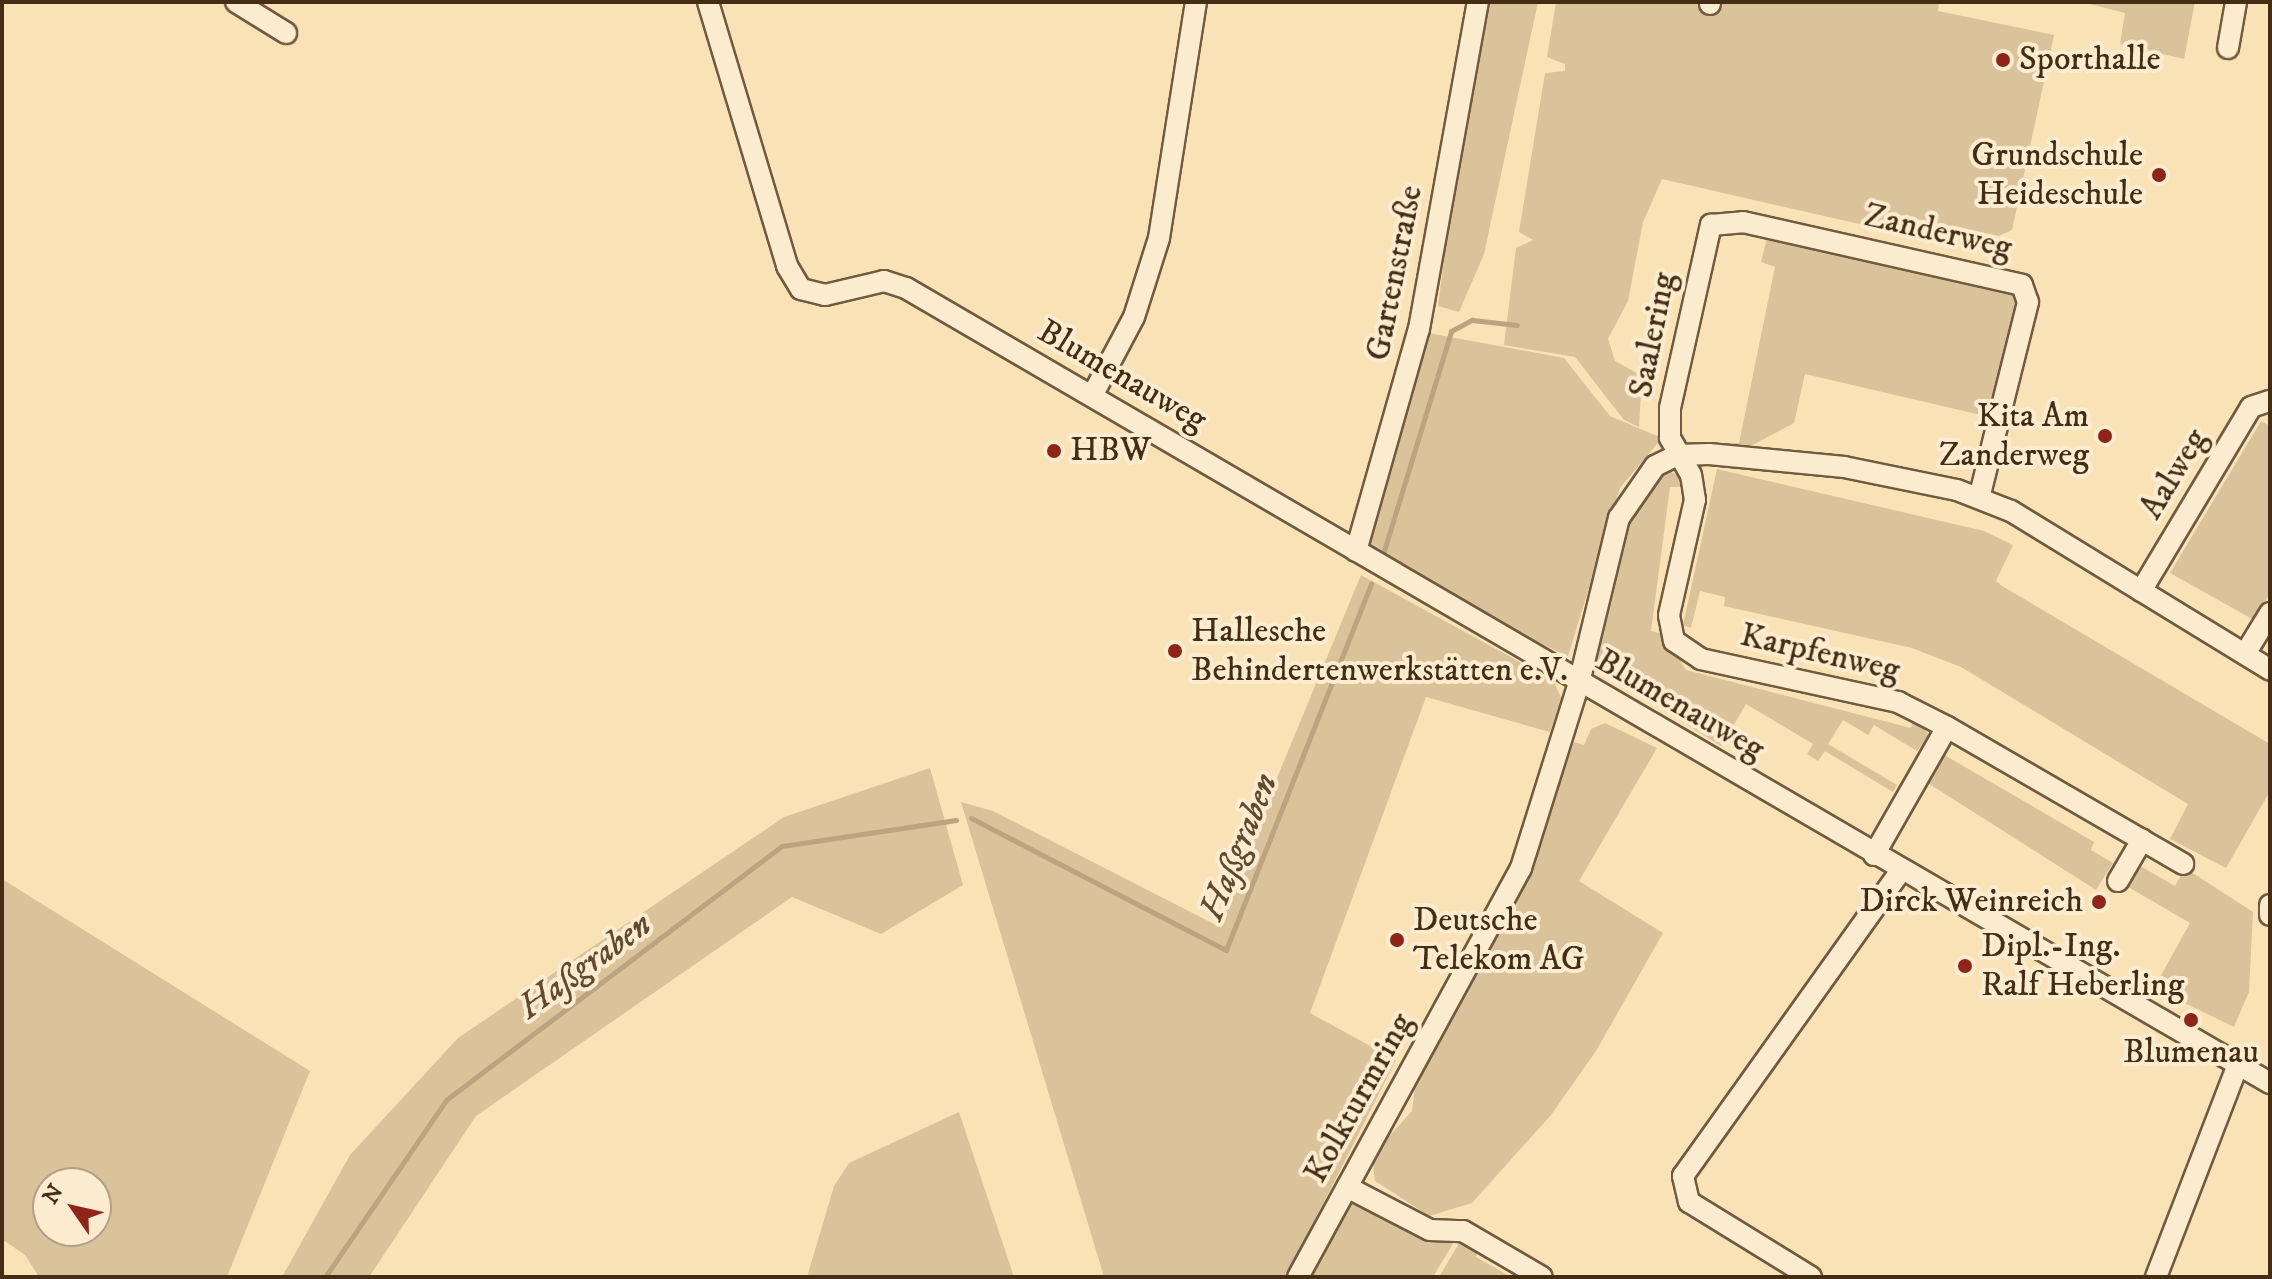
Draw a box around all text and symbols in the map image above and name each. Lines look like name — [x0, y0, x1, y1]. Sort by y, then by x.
place label: Sporthalle — [2019, 40, 2161, 80]
marker: Sporthalle — [1994, 51, 2012, 69]
place label: Grundschule Heideschule — [1971, 135, 2143, 214]
marker: Grundschule Heideschule — [2150, 166, 2168, 184]
street label: Gartenstraße — [1358, 182, 1432, 364]
street label: Zanderweg — [1860, 195, 2016, 269]
street label: Saalering — [1621, 269, 1685, 401]
street label: Blumenauweg — [1030, 311, 1214, 441]
place label: Kita Am Zanderweg — [1939, 396, 2089, 476]
street label: Aalweg — [2131, 421, 2217, 527]
marker: Kita Am Zanderweg — [2096, 427, 2114, 445]
place label: HBW — [1070, 431, 1151, 471]
marker: HBW — [1045, 442, 1063, 460]
place label: Hallesche Behindertenwerkstätten e.V. — [1191, 611, 1568, 690]
street label: Karpfenweg — [1736, 615, 1904, 691]
street label: Blumenauweg — [1588, 640, 1772, 770]
marker: Hallesche Behindertenwerkstätten e.V. — [1166, 642, 1184, 660]
water label: Haßgraben — [1190, 767, 1288, 927]
place label: Dirck Weinreich — [1859, 882, 2083, 922]
marker: Dirck Weinreich — [2090, 893, 2108, 911]
place label: Deutsche Telekom AG — [1413, 900, 1585, 980]
water label: Haßgraben — [510, 903, 660, 1029]
place label: Dipl.-Ing. Ralf Heberling — [1981, 926, 2184, 1006]
marker: Deutsche Telekom AG — [1388, 931, 1406, 949]
marker: Dipl.-Ing. Ralf Heberling — [1956, 957, 1974, 975]
street label: Kolkturmring — [1296, 1006, 1422, 1190]
marker: Blumenau — [2182, 1011, 2200, 1029]
place label: Blumenau — [2123, 1033, 2259, 1073]
north arrow — [32, 1167, 112, 1247]
text: N — [37, 1179, 70, 1209]

